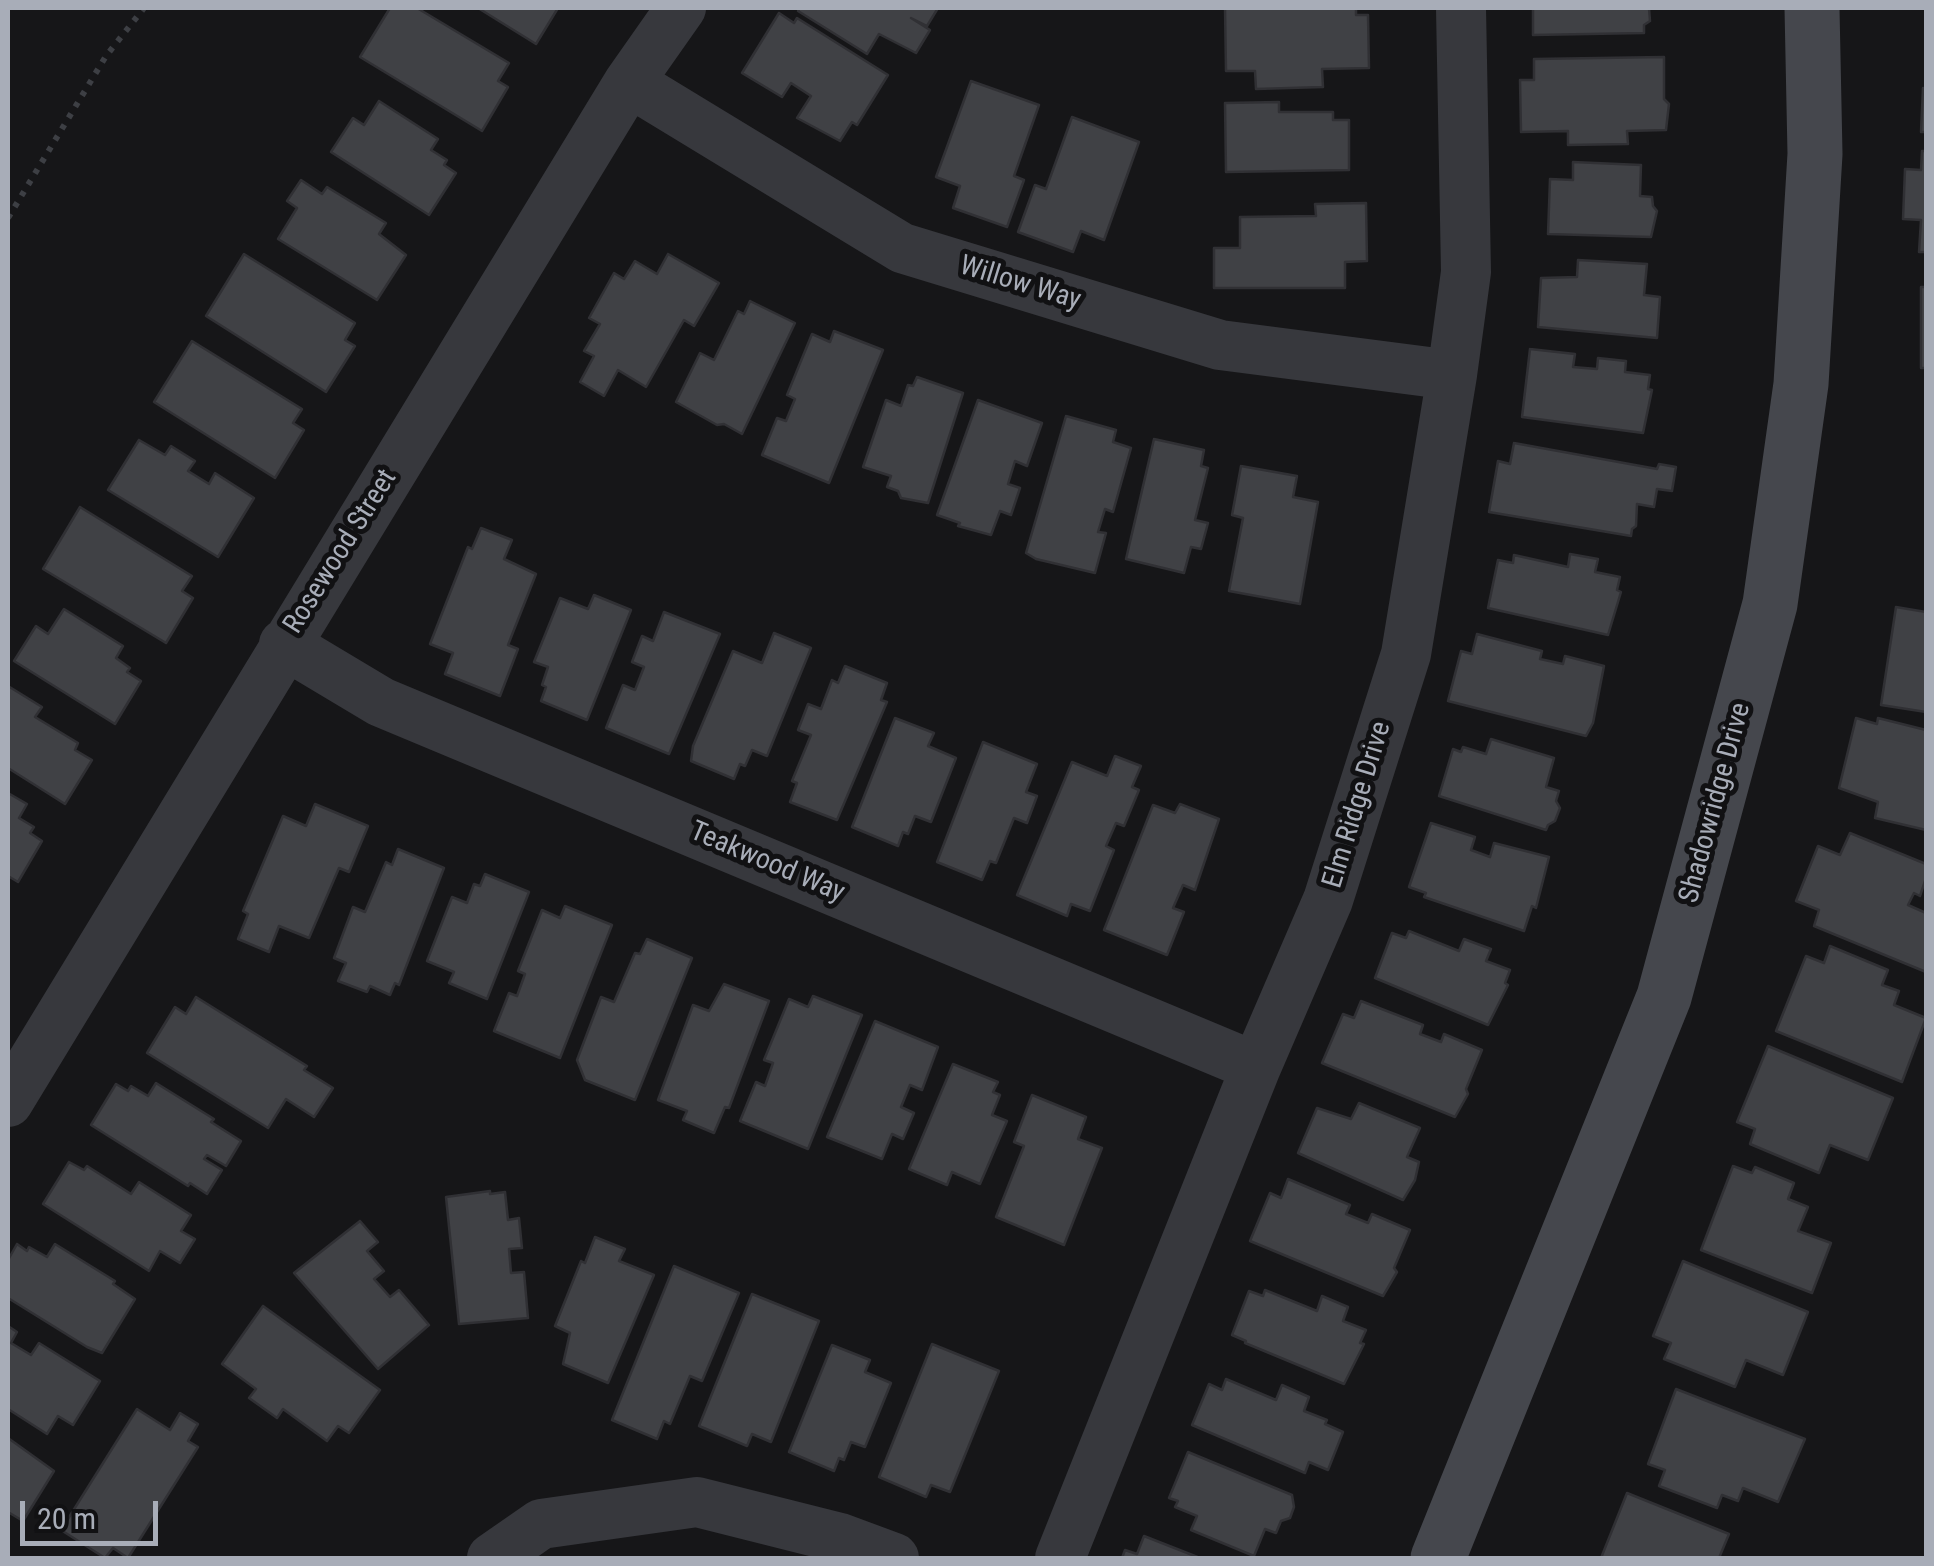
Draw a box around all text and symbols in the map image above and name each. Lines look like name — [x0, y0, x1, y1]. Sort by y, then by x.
street label: Willow Way — [955, 250, 1085, 318]
street label: Rosewood Street — [277, 464, 405, 640]
street label: Shadowridge Drive — [1673, 699, 1759, 907]
street label: Elm Ridge Drive — [1317, 718, 1399, 892]
street label: Teakwood Way — [685, 815, 849, 911]
scale bar — [25, 1481, 162, 1543]
text: 20 m — [37, 1501, 96, 1536]

